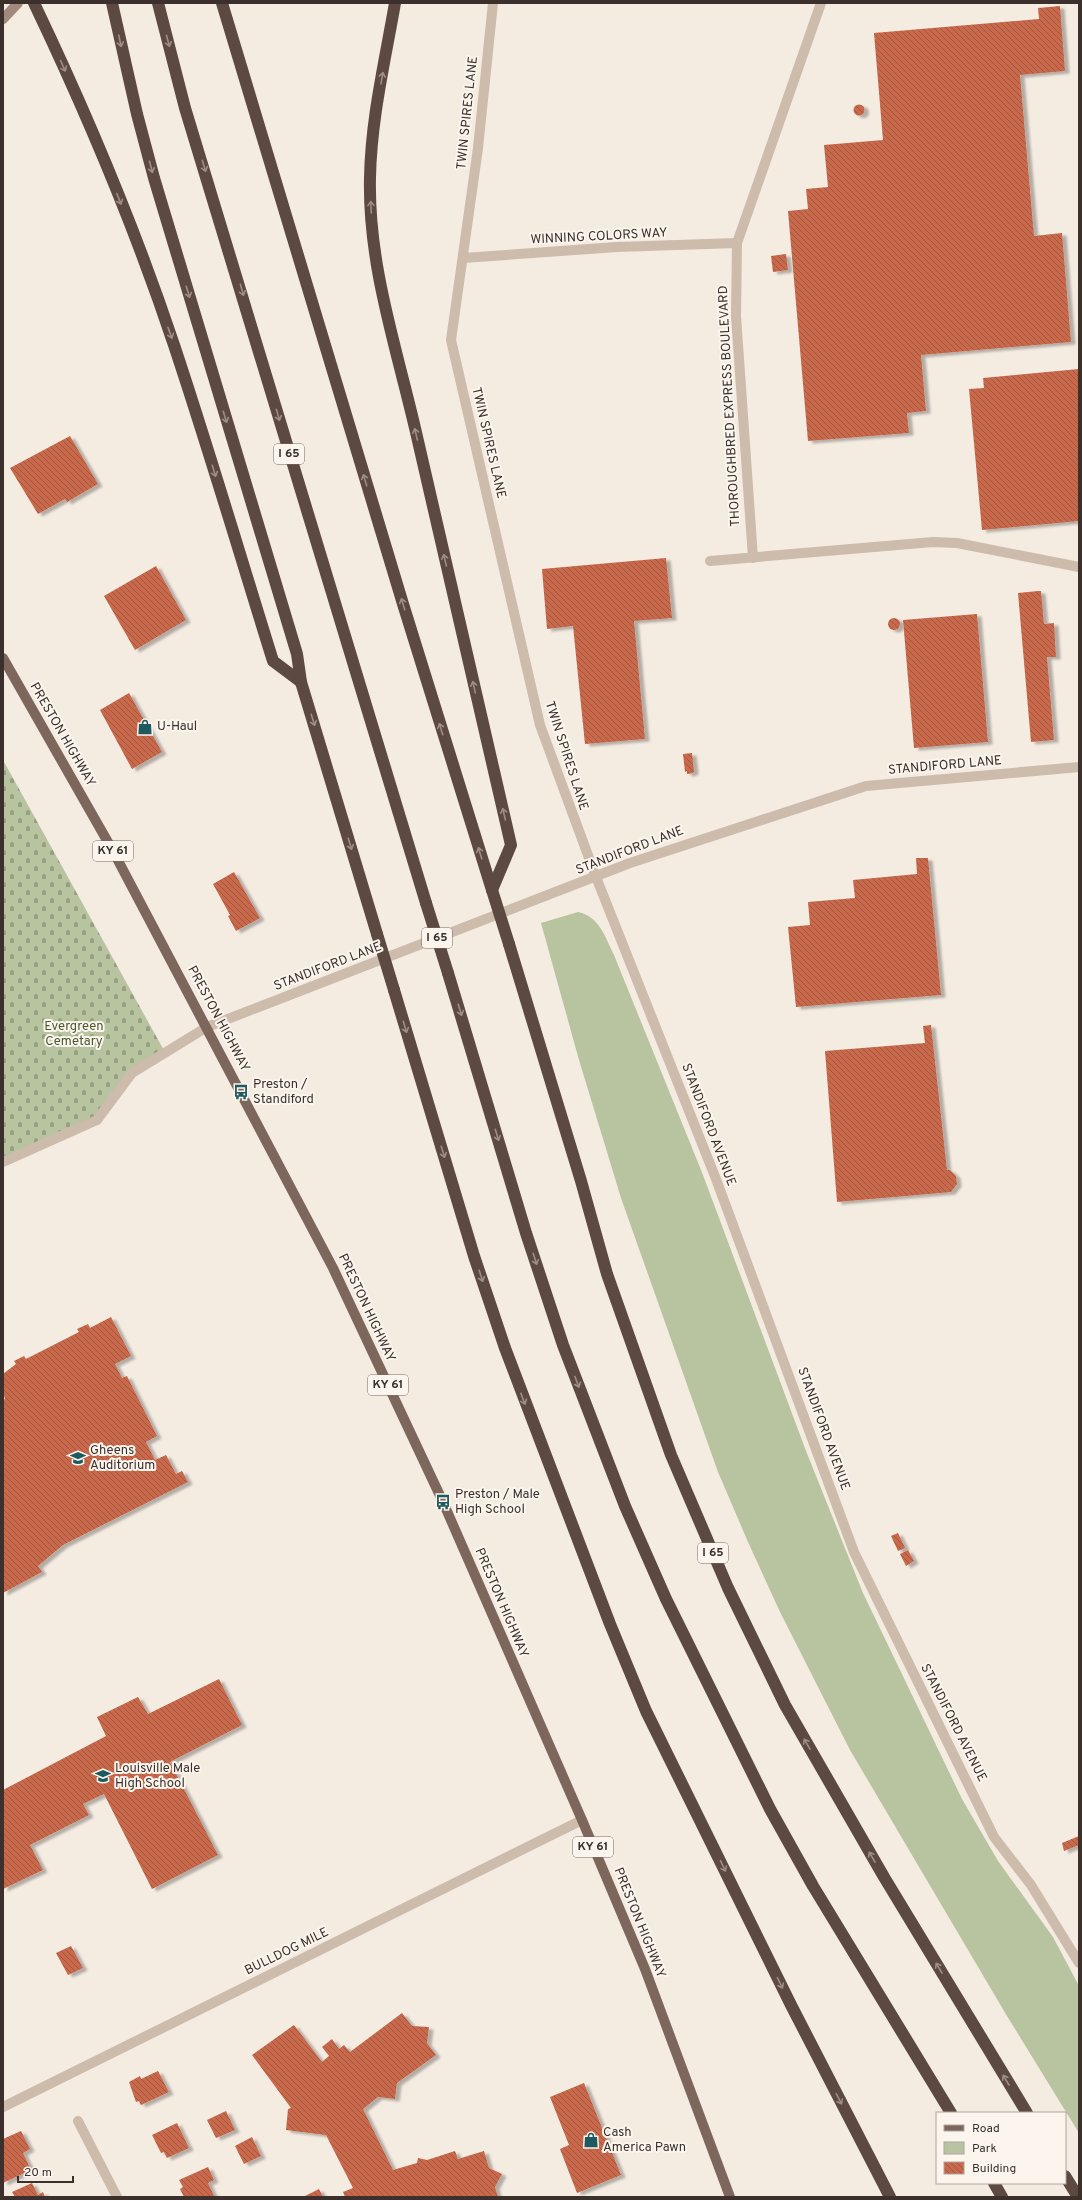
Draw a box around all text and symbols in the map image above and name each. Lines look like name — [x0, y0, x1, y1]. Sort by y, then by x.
one-way arrow — [117, 34, 125, 47]
one-way arrow — [165, 34, 172, 47]
street label: TWIN SPIRES LANE — [454, 55, 482, 171]
one-way arrow — [60, 60, 67, 72]
one-way arrow — [378, 72, 386, 85]
one-way arrow — [200, 159, 208, 171]
one-way arrow — [148, 161, 156, 174]
one-way arrow — [116, 192, 123, 204]
one-way arrow — [367, 201, 374, 214]
street label: WINNING COLORS WAY — [530, 225, 668, 249]
one-way arrow — [239, 283, 246, 296]
one-way arrow — [185, 285, 192, 298]
street label: THOROUGHBRED EXPRESS BOULEVARD — [716, 285, 744, 527]
one-way arrow — [167, 327, 174, 340]
street label: TWIN SPIRES LANE — [467, 386, 509, 500]
one-way arrow — [275, 408, 282, 421]
one-way arrow — [222, 410, 229, 423]
one-way arrow — [412, 428, 420, 441]
road number: I 65 — [274, 444, 304, 464]
one-way arrow — [211, 464, 218, 477]
one-way arrow — [361, 474, 368, 487]
one-way arrow — [441, 554, 449, 567]
one-way arrow — [399, 598, 406, 611]
street label: PRESTON HIGHWAY — [26, 680, 98, 790]
one-way arrow — [470, 681, 478, 694]
street label: TWIN SPIRES LANE — [541, 699, 591, 813]
one-way arrow — [309, 713, 317, 725]
shop icon: U-Haul — [136, 718, 154, 736]
place label: U-Haul — [157, 719, 197, 735]
one-way arrow — [437, 723, 445, 735]
street label: STANDIFORD LANE — [887, 753, 1003, 779]
one-way arrow — [499, 808, 507, 821]
street label: STANDIFORD LANE — [574, 823, 686, 879]
one-way arrow — [347, 837, 354, 850]
road number: KY 61 — [93, 841, 133, 861]
one-way arrow — [476, 846, 483, 859]
road number: I 65 — [422, 928, 452, 948]
street label: STANDIFORD LANE — [272, 939, 384, 995]
street label: PRESTON HIGHWAY — [183, 963, 253, 1075]
one-way arrow — [457, 1003, 464, 1016]
park label: Evergreen Cemetary — [44, 1019, 104, 1050]
one-way arrow — [402, 1020, 409, 1033]
street label: STANDIFORD AVENUE — [677, 1061, 739, 1189]
place label: Preston / Standiford — [253, 1077, 314, 1108]
bus stop icon: Preston / Standiford — [232, 1083, 250, 1101]
one-way arrow — [494, 1128, 501, 1141]
one-way arrow — [440, 1145, 447, 1158]
street label: PRESTON HIGHWAY — [334, 1251, 398, 1365]
one-way arrow — [532, 1252, 539, 1265]
one-way arrow — [478, 1269, 485, 1282]
street label: STANDIFORD AVENUE — [793, 1365, 853, 1493]
road number: KY 61 — [368, 1375, 408, 1395]
one-way arrow — [574, 1375, 582, 1387]
one-way arrow — [519, 1392, 527, 1404]
place label: Gheens Auditorium — [90, 1443, 155, 1474]
school or university icon: Gheens Auditorium — [69, 1449, 87, 1467]
place label: Preston / Male High School — [455, 1487, 540, 1518]
bus stop icon: Preston / Male High School — [434, 1493, 452, 1511]
road number: I 65 — [698, 1543, 728, 1563]
street label: PRESTON HIGHWAY — [471, 1546, 531, 1660]
street label: STANDIFORD AVENUE — [916, 1661, 990, 1785]
one-way arrow — [803, 1738, 811, 1750]
place label: Louisville Male High School — [115, 1761, 200, 1792]
school or university icon: Louisville Male High School — [94, 1767, 112, 1785]
road number: KY 61 — [573, 1837, 613, 1857]
one-way arrow — [868, 1851, 876, 1863]
one-way arrow — [720, 1860, 727, 1872]
street label: PRESTON HIGHWAY — [610, 1865, 668, 1981]
street label: BULLDOG MILE — [242, 1925, 332, 1979]
one-way arrow — [935, 1963, 943, 1974]
one-way arrow — [777, 1977, 784, 1989]
one-way arrow — [1002, 2075, 1010, 2086]
one-way arrow — [836, 2092, 844, 2104]
legend — [936, 2112, 1066, 2184]
text: Road — [972, 2121, 1000, 2137]
place label: Cash America Pawn — [603, 2125, 686, 2156]
shop icon: Cash America Pawn — [582, 2131, 600, 2149]
text: Park — [972, 2141, 997, 2157]
scale bar — [18, 2158, 73, 2184]
text: Building — [972, 2161, 1016, 2177]
text: 20 m — [24, 2165, 52, 2181]

